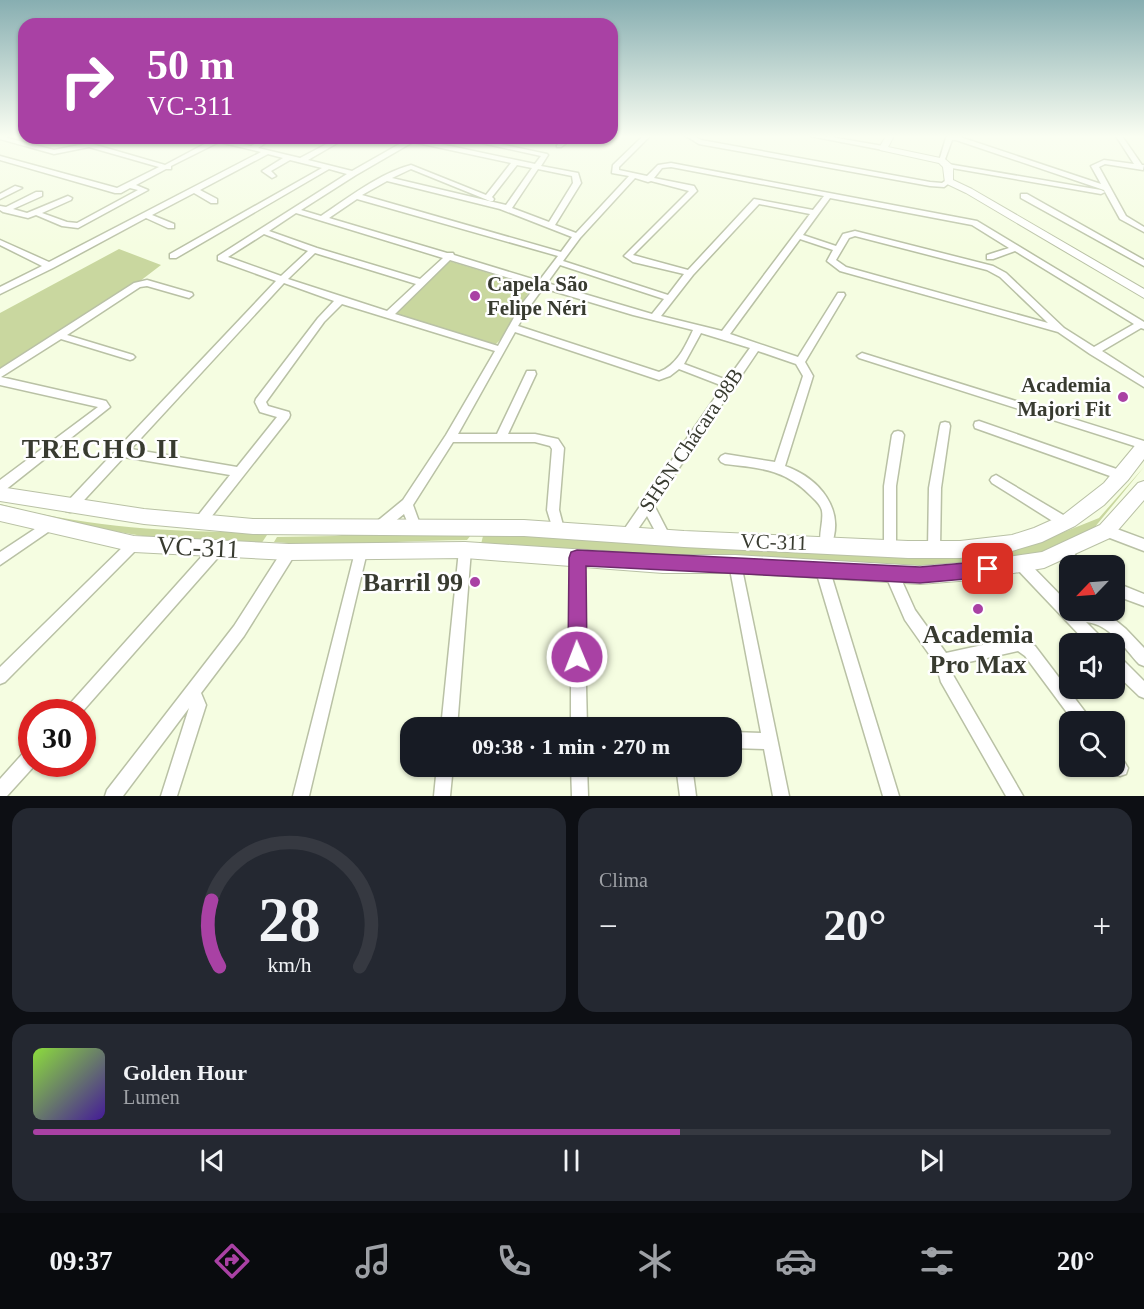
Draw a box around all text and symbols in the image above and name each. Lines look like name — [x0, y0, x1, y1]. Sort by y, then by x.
icon: right — [48, 42, 126, 120]
text: 50 m — [147, 42, 235, 88]
text: VC-311 — [147, 91, 233, 121]
place label: Capela São Felipe Néri — [487, 272, 588, 320]
marker: Capela São Felipe Néri — [468, 289, 482, 303]
street label: SHSN Chácara 98B — [634, 364, 748, 516]
place label: Academia Majori Fit — [1017, 373, 1111, 421]
marker: Academia Majori Fit — [1116, 390, 1130, 404]
district label: TRECHO II — [22, 434, 180, 464]
street label: VC-311 — [740, 529, 808, 555]
street label: VC-311 — [156, 531, 240, 564]
pin — [962, 543, 1013, 594]
icon: arrive — [971, 552, 1004, 585]
north arrow — [1059, 555, 1125, 621]
map controls — [1059, 555, 1125, 777]
place label: Barril 99 — [363, 568, 463, 597]
marker: Barril 99 — [468, 575, 482, 589]
marker: Academia Pro Max — [971, 602, 985, 616]
place label: Academia Pro Max — [922, 620, 1034, 679]
position arrow — [545, 625, 609, 689]
button: sound — [1059, 633, 1125, 699]
speed limit sign: 30 — [18, 699, 96, 777]
button: search — [1059, 711, 1125, 777]
text: 09:38 · 1 min · 270 m — [472, 734, 670, 759]
text: Clima — [599, 869, 648, 891]
text: 28 — [258, 885, 320, 954]
text: 20° — [824, 900, 887, 950]
text: − — [599, 908, 618, 944]
text: + — [1092, 908, 1111, 944]
text: km/h — [267, 953, 311, 977]
text: Golden Hour — [123, 1060, 247, 1085]
text: Lumen — [123, 1086, 180, 1108]
icon: previous — [196, 1144, 229, 1177]
icon: pause — [555, 1144, 588, 1177]
icon: next — [915, 1144, 948, 1177]
icon: directions — [211, 1240, 253, 1282]
icon: music — [352, 1240, 394, 1282]
icon: phone — [493, 1240, 535, 1282]
icon: climate — [634, 1240, 676, 1282]
icon: car — [775, 1240, 817, 1282]
icon: filters — [916, 1240, 958, 1282]
text: 09:37 — [49, 1246, 112, 1276]
text: 20° — [1057, 1246, 1094, 1276]

